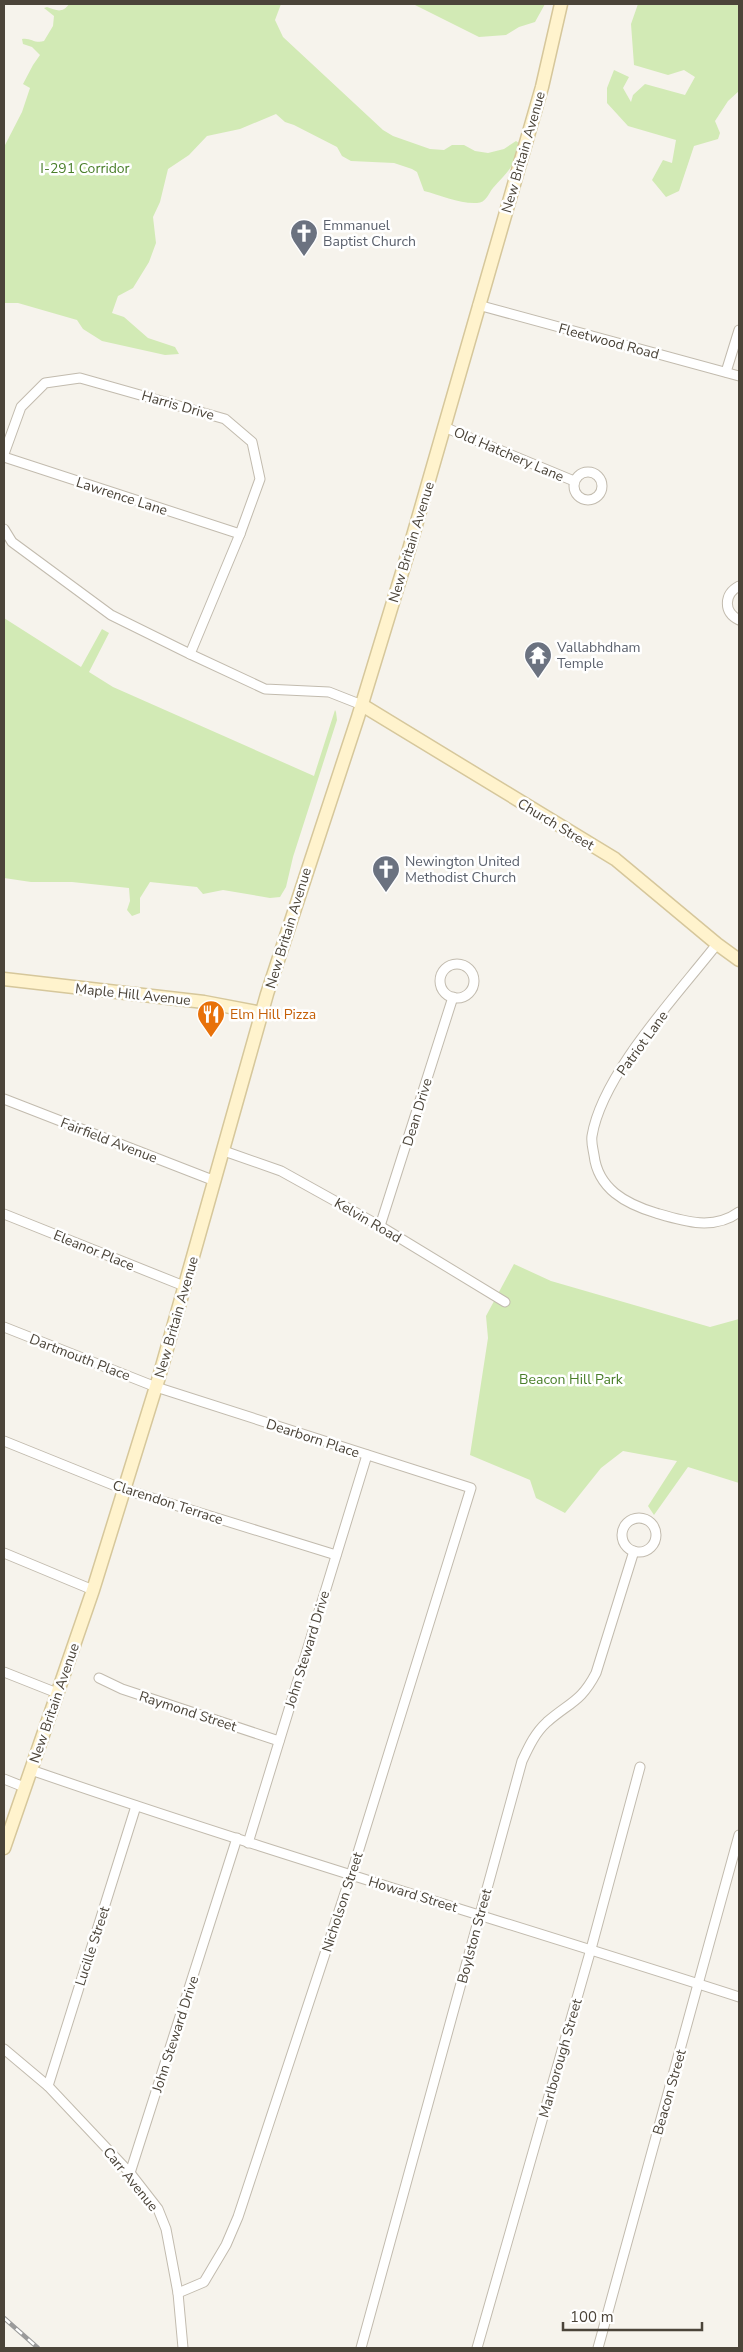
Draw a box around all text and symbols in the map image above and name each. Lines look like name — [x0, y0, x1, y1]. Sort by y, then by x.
street label: New Britain Avenue — [497, 89, 550, 215]
park label: I-291 Corridor — [40, 159, 130, 178]
place label: Emmanuel Baptist Church — [323, 216, 416, 251]
church icon: Emmanuel Baptist Church — [289, 218, 319, 257]
street label: Fleetwood Road — [557, 319, 661, 364]
street label: Harris Drive — [139, 386, 216, 425]
street label: Old Hatchery Lane — [451, 423, 567, 486]
street label: Lawrence Lane — [74, 473, 170, 520]
street label: New Britain Avenue — [384, 479, 439, 605]
place label: Vallabhdham Temple — [556, 638, 641, 673]
temple icon: Vallabhdham Temple — [523, 640, 553, 679]
street label: Church Street — [514, 794, 598, 855]
place label: Newington United Methodist Church — [405, 852, 520, 887]
church icon: Newington United Methodist Church — [371, 854, 401, 893]
street label: New Britain Avenue — [261, 865, 316, 991]
street label: Maple Hill Avenue — [74, 979, 192, 1010]
restaurant icon: Elm Hill Pizza — [196, 999, 226, 1038]
place label: Elm Hill Pizza — [230, 1005, 316, 1024]
street label: Patriot Lane — [612, 1007, 672, 1080]
street label: Dean Drive — [398, 1076, 437, 1148]
street label: Fairfield Avenue — [58, 1113, 160, 1168]
street label: Kelvin Road — [331, 1194, 405, 1247]
street label: Eleanor Place — [51, 1226, 137, 1275]
street label: New Britain Avenue — [150, 1254, 203, 1380]
street label: Dartmouth Place — [27, 1330, 133, 1385]
park label: Beacon Hill Park — [519, 1370, 624, 1389]
street label: Dearborn Place — [264, 1414, 362, 1462]
street label: Clarendon Terrace — [110, 1476, 225, 1529]
street label: John Steward Drive — [280, 1588, 334, 1711]
street label: New Britain Avenue — [25, 1641, 84, 1766]
street label: Raymond Street — [137, 1687, 239, 1736]
street label: Nicholson Street — [317, 1850, 368, 1955]
street label: Howard Street — [366, 1872, 460, 1917]
street label: Boylston Street — [453, 1887, 496, 1986]
street label: Lucille Street — [71, 1904, 114, 1988]
street label: John Steward Drive — [147, 1973, 203, 2096]
street label: Marlborough Street — [534, 1996, 587, 2120]
street label: Beacon Street — [648, 2047, 691, 2137]
street label: Carr Avenue — [99, 2143, 163, 2216]
scale bar — [563, 2300, 702, 2332]
text: 100 m — [570, 2307, 614, 2327]

